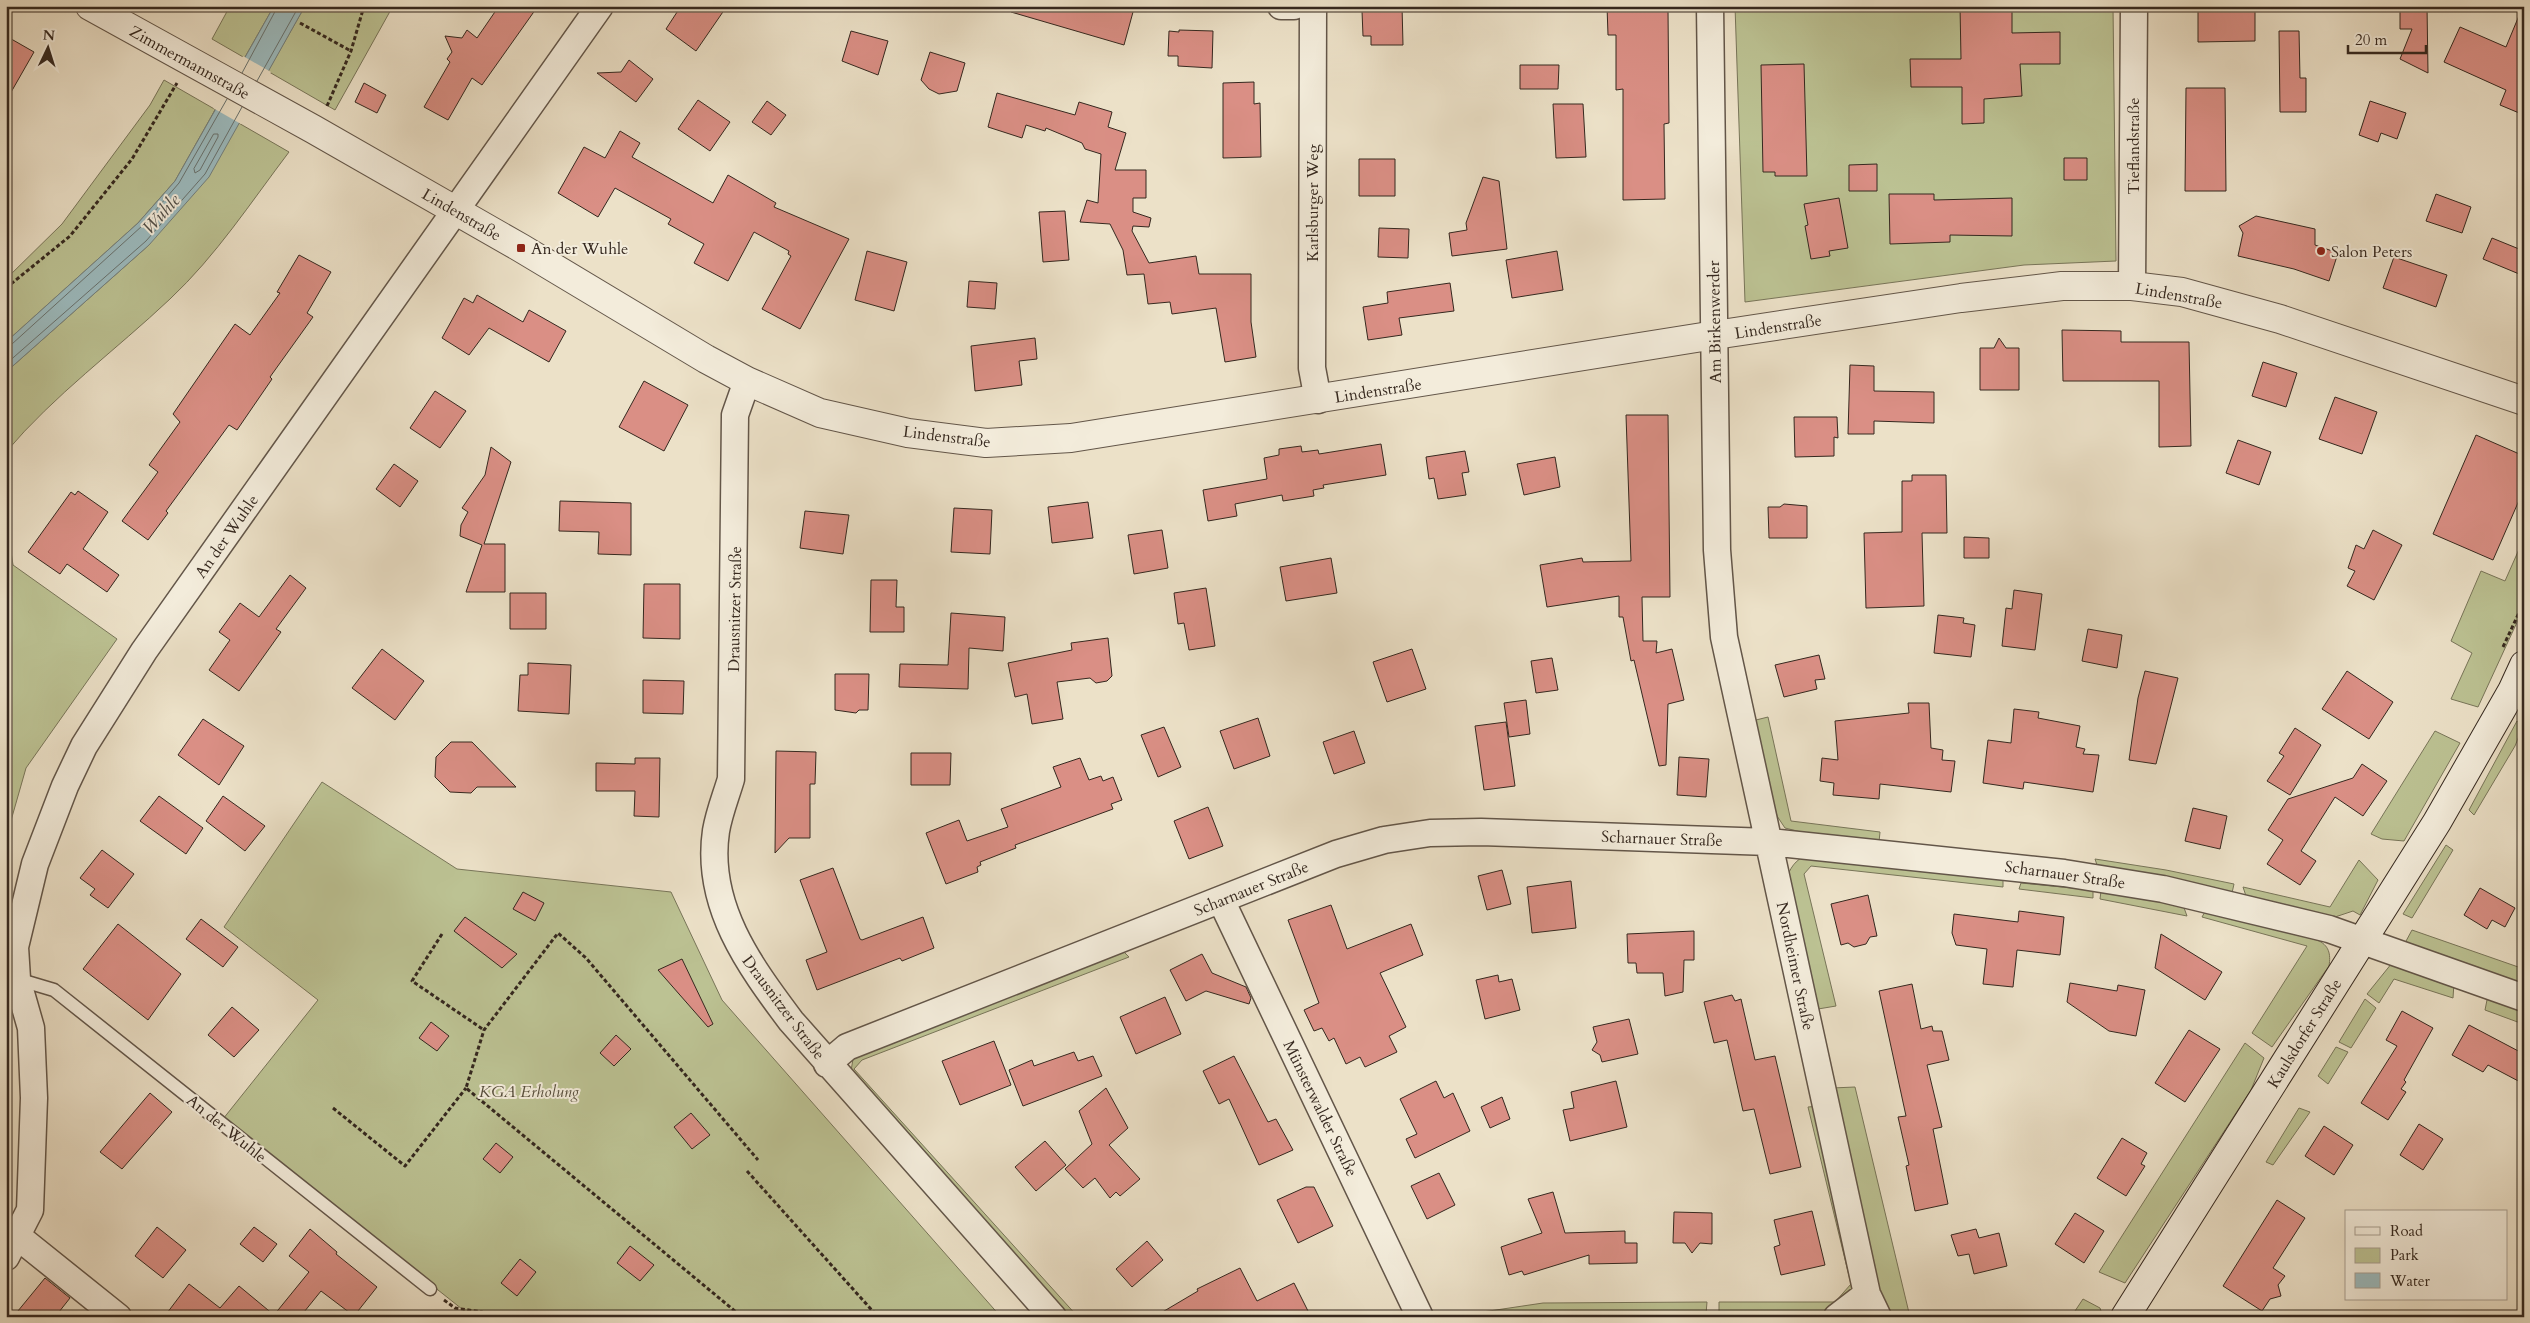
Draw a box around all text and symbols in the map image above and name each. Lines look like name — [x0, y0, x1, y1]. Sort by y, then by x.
street label: Zimmermannstraße — [125, 21, 254, 105]
north arrow — [22, 22, 72, 72]
scale bar — [2348, 22, 2425, 54]
text: N — [42, 26, 56, 45]
text: 20 m — [2355, 30, 2387, 50]
street label: Tieflandstraße — [2123, 97, 2145, 195]
street label: Karlsburger Weg — [1302, 144, 1324, 262]
street label: Lindenstraße — [418, 183, 505, 246]
water label: Wuhle — [137, 188, 187, 240]
place label: An der Wuhle — [531, 238, 628, 260]
place label: Salon Peters — [2331, 241, 2412, 263]
marker: An der Wuhle — [515, 242, 527, 254]
marker: Salon Peters — [2315, 245, 2327, 257]
street label: Am Birkenwerder — [1703, 260, 1727, 384]
street label: Lindenstraße — [2134, 278, 2224, 314]
street label: Lindenstraße — [1733, 309, 1823, 345]
street label: Lindenstraße — [1333, 373, 1423, 409]
street label: Lindenstraße — [902, 421, 992, 453]
street label: An der Wuhle — [190, 490, 264, 583]
street label: Drausnitzer Straße — [723, 546, 747, 672]
street label: Scharnauer Straße — [1601, 826, 1723, 852]
street label: Scharnauer Straße — [1191, 856, 1312, 922]
street label: Scharnauer Straße — [2003, 856, 2127, 894]
street label: Nordheimer Straße — [1771, 900, 1819, 1032]
street label: Drausnitzer Straße — [737, 951, 830, 1064]
street label: Kaulsdorfer Straße — [2262, 975, 2347, 1092]
street label: Münsterwalder Straße — [1278, 1037, 1363, 1180]
park label: KGA Erholung — [479, 1081, 580, 1103]
street label: An der Wuhle — [182, 1090, 271, 1168]
legend — [2345, 1210, 2508, 1300]
text: Road — [2390, 1221, 2423, 1241]
text: Park — [2390, 1245, 2419, 1265]
text: Water — [2389, 1271, 2431, 1291]

